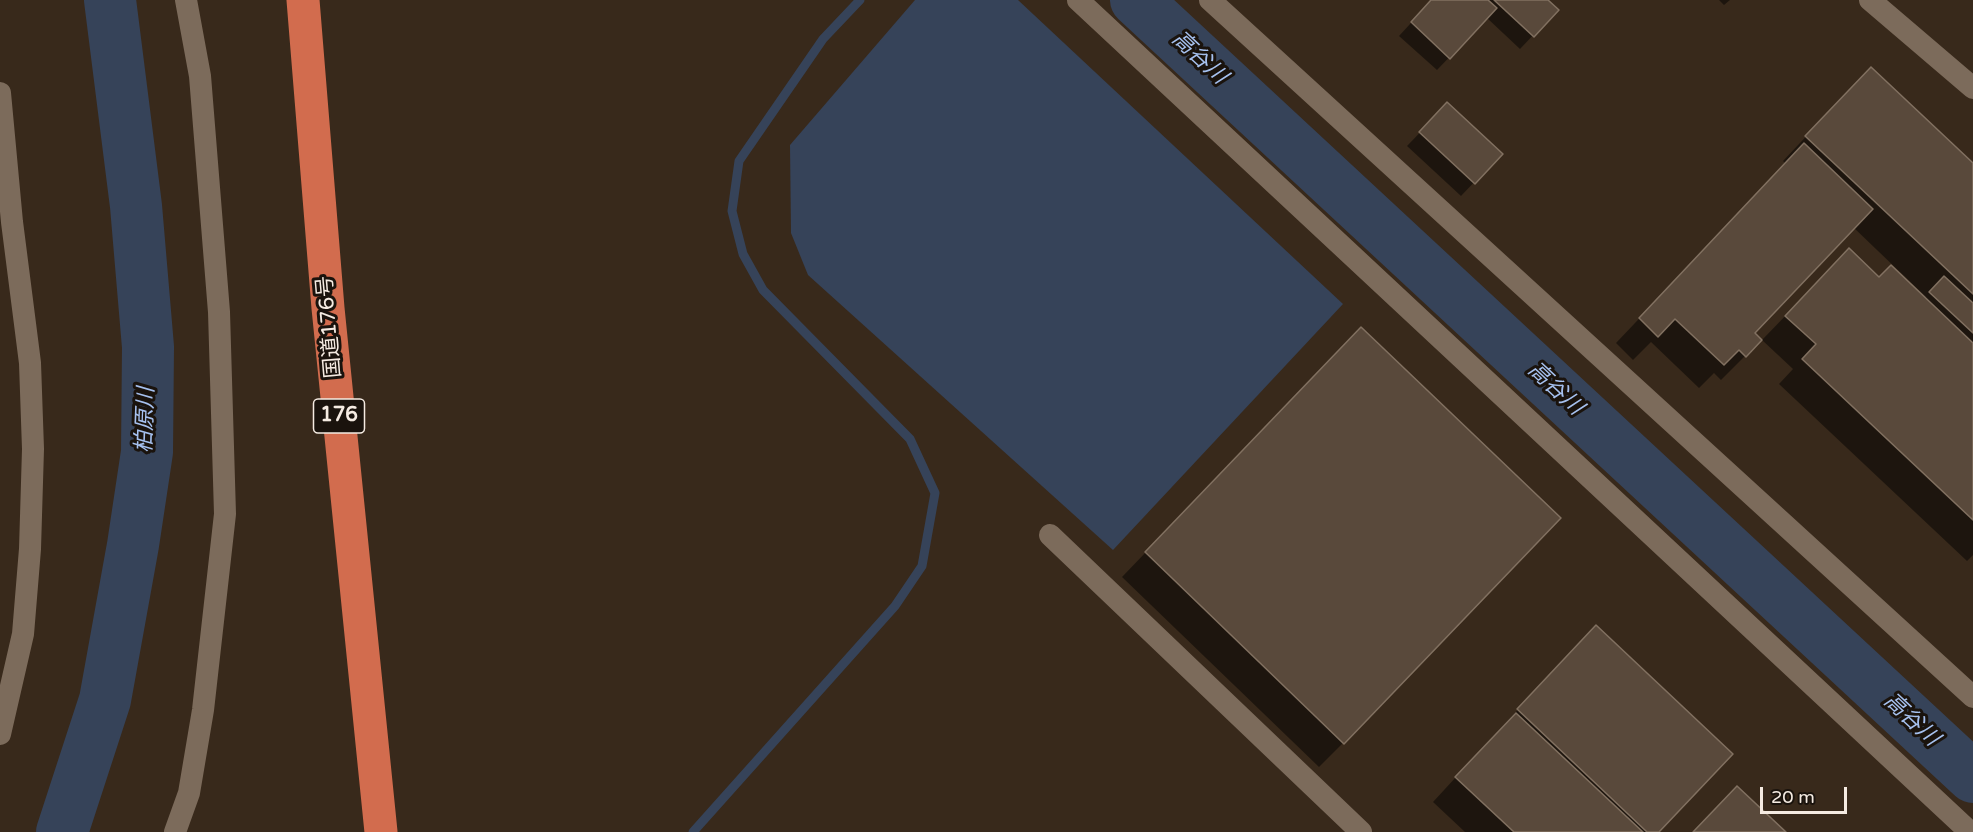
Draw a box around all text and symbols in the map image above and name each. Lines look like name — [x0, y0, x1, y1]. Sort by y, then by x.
water label: 高谷川 — [1166, 26, 1232, 90]
street label: 国道176号 — [313, 275, 347, 379]
water label: 高谷川 — [1522, 357, 1588, 421]
water label: 柏原川 — [132, 387, 160, 453]
road number: 176 — [314, 399, 364, 433]
water label: 高谷川 — [1878, 688, 1944, 752]
scale bar — [1763, 775, 1850, 813]
text: 20 m — [1771, 786, 1815, 808]

